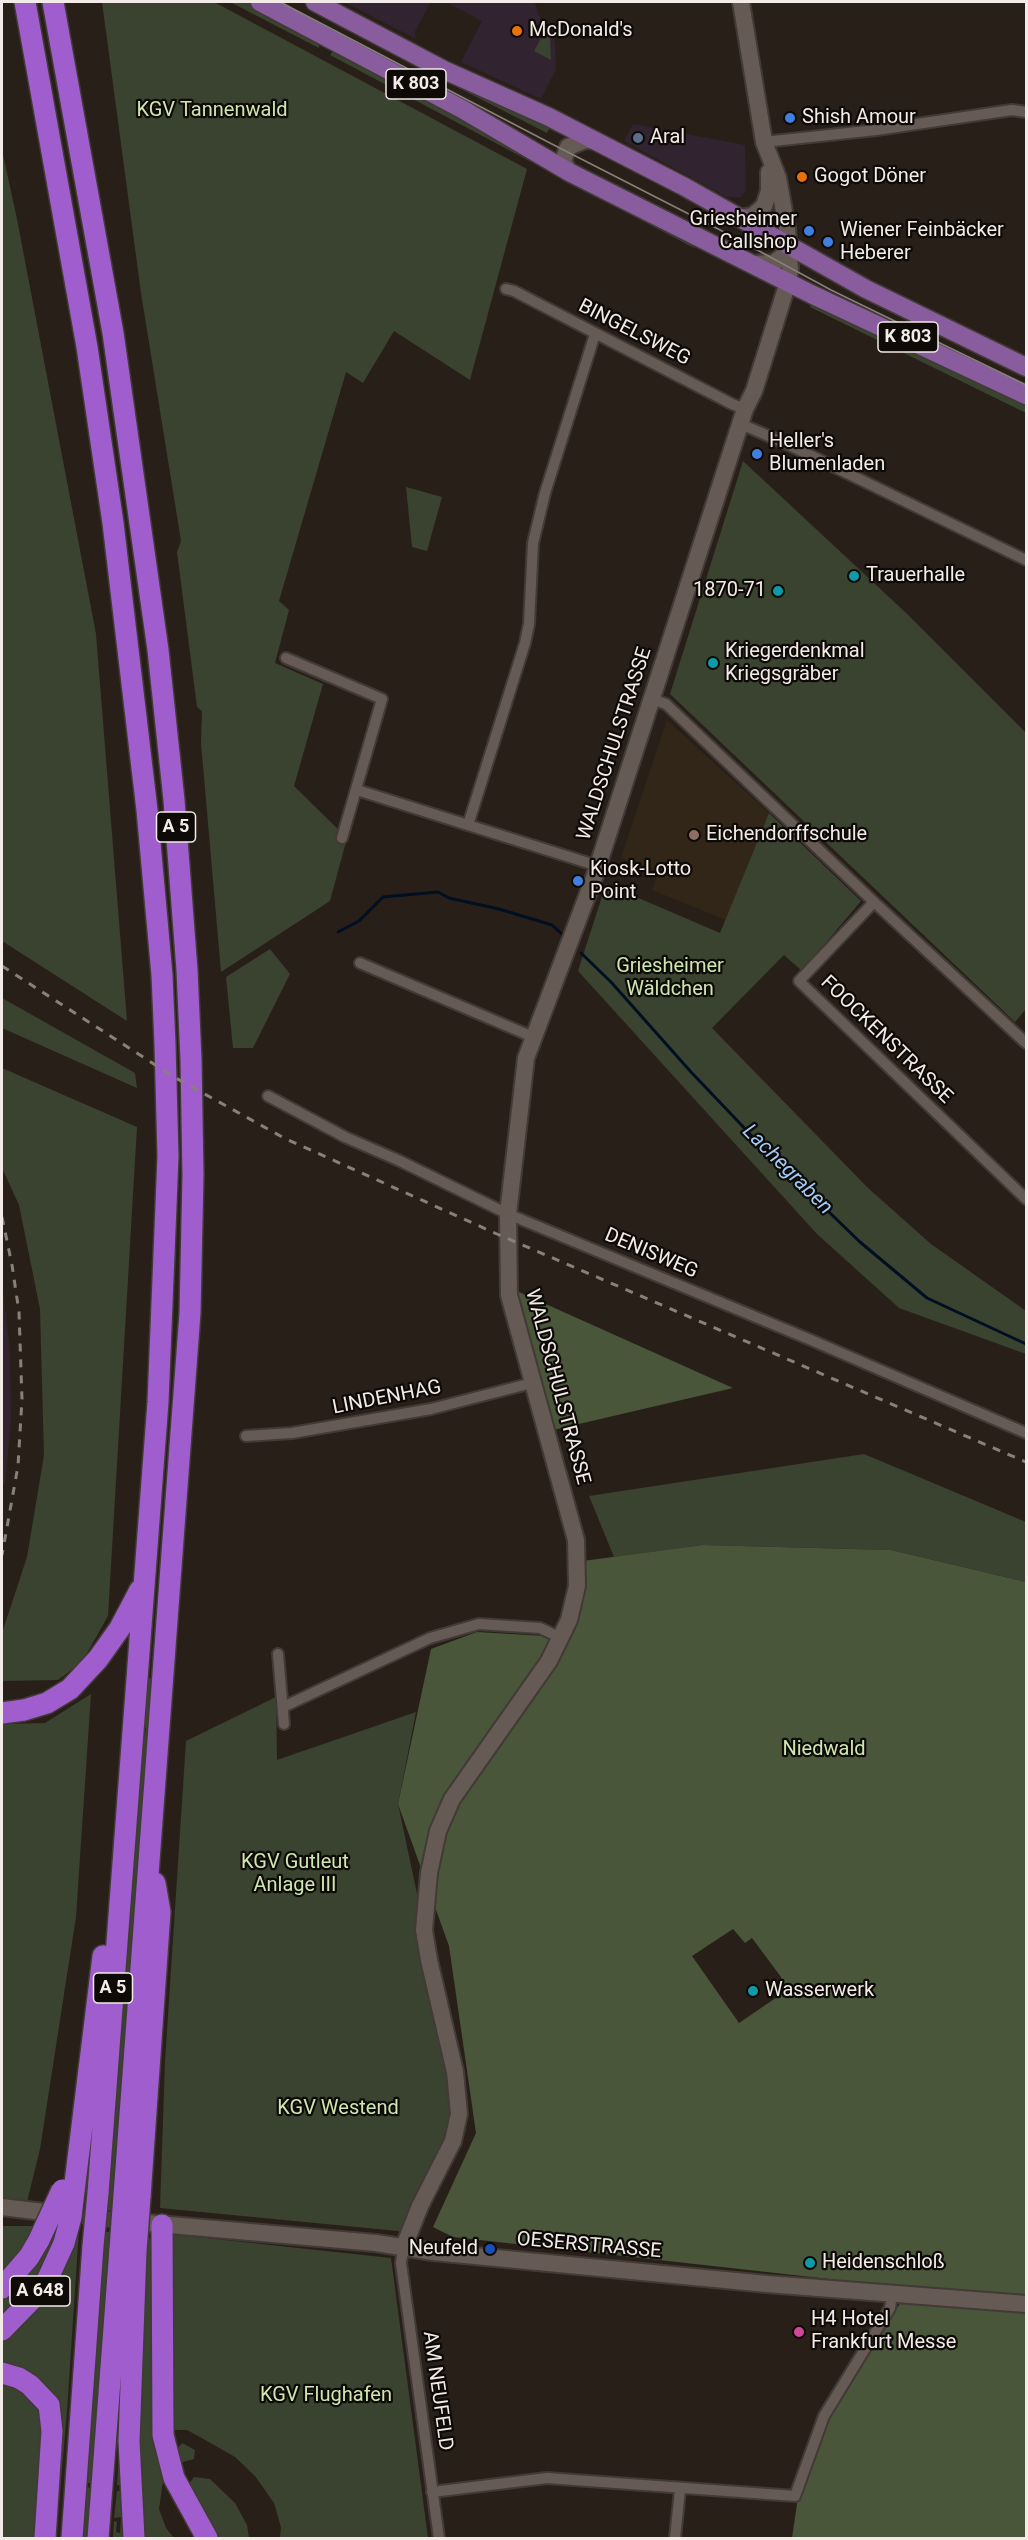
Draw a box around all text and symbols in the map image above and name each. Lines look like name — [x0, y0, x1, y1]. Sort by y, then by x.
place label: McDonald's — [529, 19, 633, 43]
marker: McDonald's — [510, 24, 524, 38]
road number: K 803 — [386, 69, 446, 99]
park label: KGV Tannenwald — [136, 99, 288, 123]
place label: Shish Amour — [802, 106, 916, 130]
marker: Shish Amour — [783, 111, 797, 125]
place label: Aral — [650, 126, 685, 150]
marker: Aral — [631, 131, 645, 145]
place label: Gogot Döner — [814, 165, 926, 189]
marker: Gogot Döner — [795, 170, 809, 184]
place label: Griesheimer Callshop — [689, 208, 797, 255]
place label: Wiener Feinbäcker Heberer — [840, 219, 1004, 266]
marker: Griesheimer Callshop — [802, 224, 816, 238]
marker: Wiener Feinbäcker Heberer — [821, 235, 835, 249]
street label: BINGELSWEG — [574, 294, 694, 372]
road number: K 803 — [878, 322, 938, 352]
place label: Heller's Blumenladen — [769, 430, 885, 477]
marker: Heller's Blumenladen — [750, 447, 764, 461]
place label: Trauerhalle — [866, 564, 965, 588]
marker: Trauerhalle — [847, 569, 861, 583]
place label: 1870-71 — [693, 579, 766, 603]
marker: 1870-71 — [771, 584, 785, 598]
place label: Kriegerdenkmal Kriegsgräber — [725, 640, 865, 687]
street label: WALDSCHULSTRASSE — [572, 644, 658, 844]
marker: Kriegerdenkmal Kriegsgräber — [706, 656, 720, 670]
road number: A 5 — [156, 812, 195, 842]
place label: Eichendorffschule — [706, 823, 867, 847]
marker: Eichendorffschule — [687, 828, 701, 842]
place label: Kiosk-Lotto Point — [590, 858, 691, 905]
marker: Kiosk-Lotto Point — [571, 874, 585, 888]
park label: Griesheimer Wäldchen — [616, 955, 724, 1002]
street label: FOOCKENSTRASSE — [815, 971, 957, 1109]
water label: Lachegraben — [737, 1120, 837, 1220]
street label: DENISWEG — [601, 1224, 701, 1284]
street label: WALDSCHULSTRASSE — [519, 1287, 595, 1487]
street label: LINDENHAG — [331, 1376, 443, 1420]
park label: Niedwald — [782, 1738, 866, 1762]
park label: KGV Gutleut Anlage III — [241, 1851, 349, 1898]
road number: A 5 — [94, 1973, 132, 2003]
place label: Wasserwerk — [765, 1979, 874, 2003]
marker: Wasserwerk — [746, 1984, 760, 1998]
park label: KGV Westend — [277, 2097, 399, 2121]
street label: OESERSTRASSE — [516, 2228, 662, 2264]
place label: Neufeld — [409, 2237, 478, 2261]
marker: Neufeld — [483, 2242, 497, 2256]
place label: Heidenschloß — [822, 2251, 945, 2275]
marker: Heidenschloß — [803, 2256, 817, 2270]
road number: A 648 — [10, 2276, 70, 2306]
place label: H4 Hotel Frankfurt Messe — [811, 2308, 956, 2355]
marker: H4 Hotel Frankfurt Messe — [792, 2325, 806, 2339]
street label: AM NEUFELD — [417, 2330, 457, 2452]
park label: KGV Flughafen — [260, 2384, 392, 2408]

